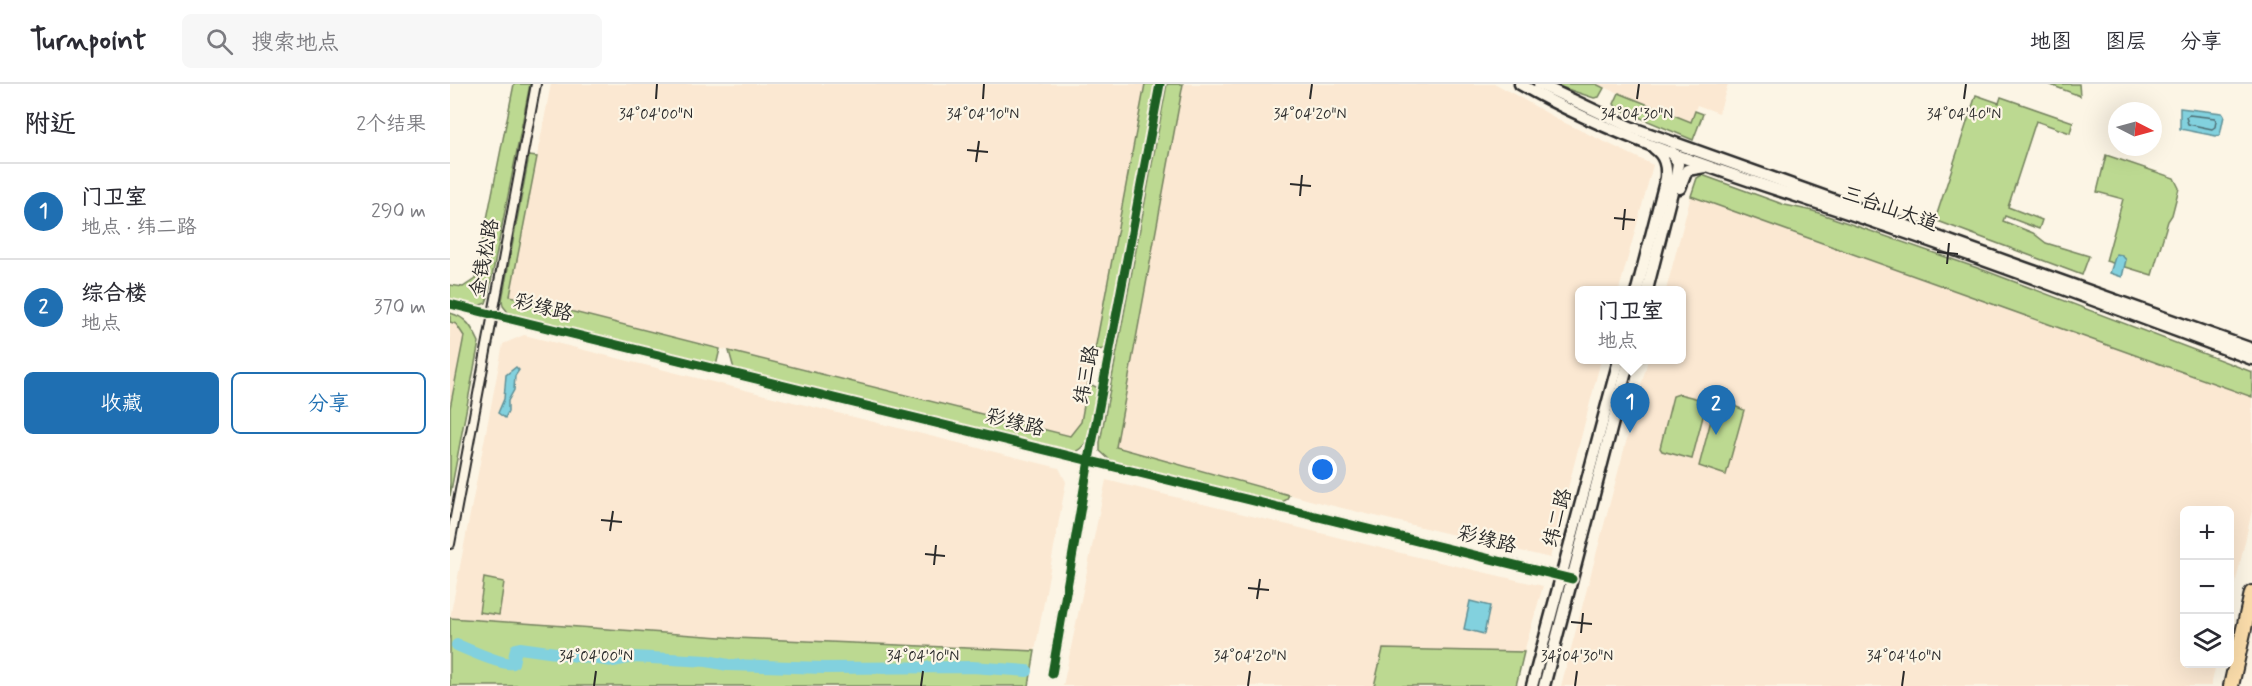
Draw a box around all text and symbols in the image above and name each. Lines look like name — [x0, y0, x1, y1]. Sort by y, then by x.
search box — [182, 14, 602, 68]
text: Turnpoint — [30, 23, 146, 60]
icon: search — [203, 25, 236, 58]
text: 地图 — [2030, 28, 2072, 56]
text: 图层 — [2105, 28, 2147, 56]
text: 分享 — [2180, 28, 2222, 56]
text: 搜索地点 — [251, 29, 339, 57]
north arrow — [2108, 102, 2162, 156]
text: 34°04'00"N — [619, 105, 693, 125]
text: 34°04'10"N — [947, 105, 1019, 125]
text: 34°04'20"N — [1273, 105, 1347, 125]
text: 34°04'30"N — [1601, 105, 1673, 125]
text: 34°04'40"N — [1927, 105, 2001, 125]
text: 附近 — [24, 108, 76, 142]
text: 2个结果 — [356, 111, 426, 138]
street label: 三台山大道 — [1838, 180, 1942, 238]
text: 门卫室 — [81, 184, 147, 212]
text: 1 — [39, 198, 48, 225]
text: 290 m — [371, 198, 426, 225]
text: 地点 · 纬二路 — [81, 214, 196, 241]
street label: 金钱松路 — [464, 215, 506, 300]
text: 综合楼 — [81, 280, 147, 308]
popup — [1575, 286, 1686, 364]
street label: 彩缘路 — [511, 288, 576, 329]
text: 2 — [39, 294, 48, 321]
text: 370 m — [374, 294, 426, 321]
text: 门卫室 — [1597, 298, 1664, 326]
text: 地点 — [81, 310, 121, 337]
text: 地点 — [1597, 328, 1637, 355]
street label: 纬三路 — [1068, 342, 1106, 407]
button: 收藏 — [24, 372, 219, 434]
button: 分享 — [231, 372, 426, 434]
pin: 1 — [1610, 384, 1650, 433]
pin: 2 — [1696, 386, 1736, 435]
street label: 彩缘路 — [983, 403, 1048, 444]
your location — [1308, 455, 1337, 484]
street label: 纬二路 — [1537, 485, 1579, 550]
map controls — [2180, 506, 2234, 668]
button: + — [2180, 506, 2234, 560]
street label: 彩缘路 — [1455, 520, 1520, 561]
button: − — [2180, 560, 2234, 614]
button: layers — [2180, 614, 2234, 668]
text: 34°04'00"N — [559, 647, 633, 667]
text: 34°04'10"N — [887, 647, 959, 667]
text: 34°04'20"N — [1213, 647, 1287, 667]
text: 34°04'30"N — [1541, 647, 1613, 667]
text: 34°04'40"N — [1867, 647, 1941, 667]

